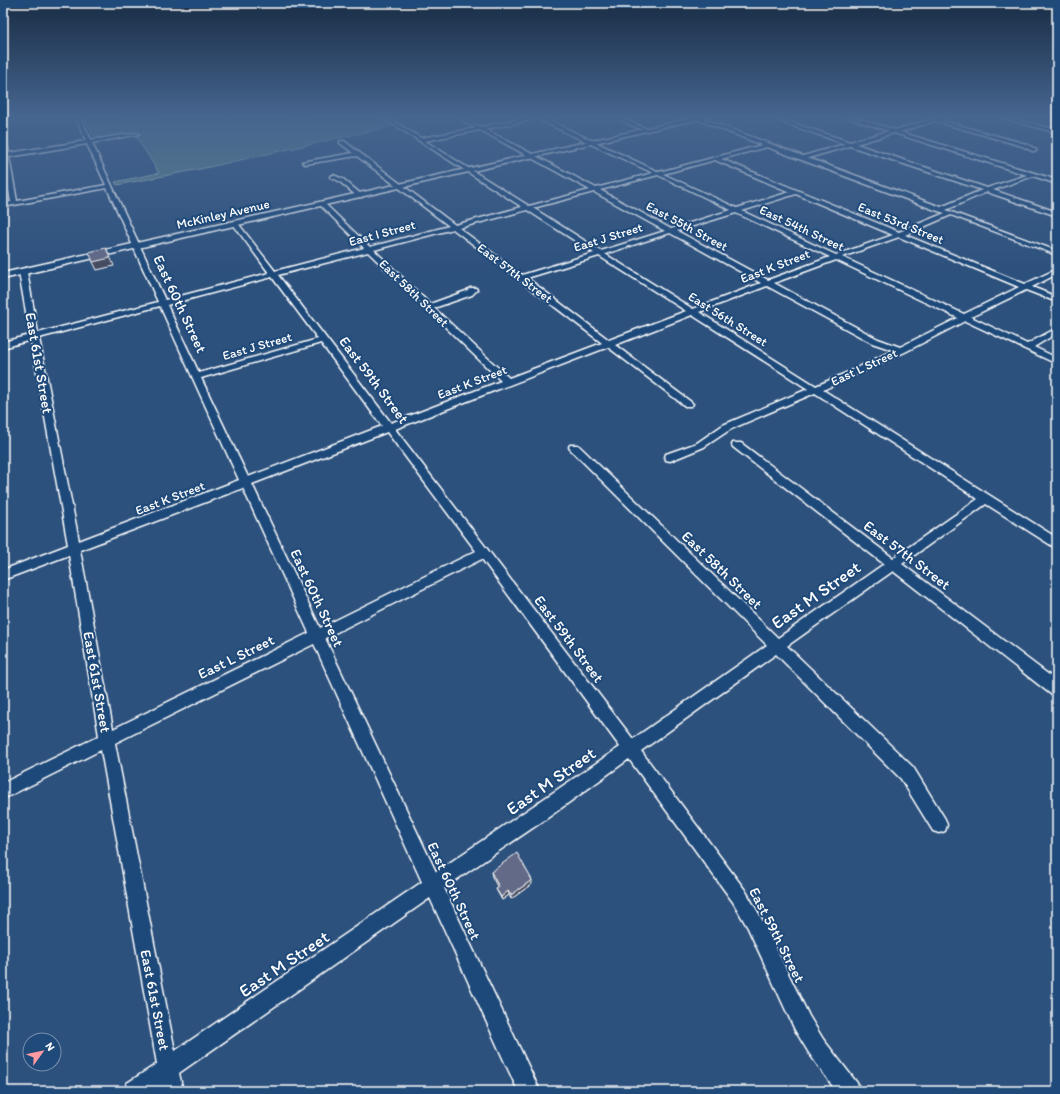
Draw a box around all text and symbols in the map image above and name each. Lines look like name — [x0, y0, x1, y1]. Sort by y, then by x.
street label: McKinley Avenue — [175, 196, 271, 232]
street label: East 55th Street — [643, 198, 731, 254]
street label: East 53rd Street — [856, 199, 946, 247]
street label: East 54th Street — [757, 202, 847, 254]
street label: East I Street — [347, 217, 417, 249]
street label: East J Street — [572, 219, 644, 255]
street label: East 57th Street — [474, 240, 556, 306]
street label: East K Street — [738, 246, 812, 286]
street label: East 60th Street — [149, 252, 211, 356]
street label: East 58th Street — [376, 256, 452, 330]
street label: East 56th Street — [686, 289, 770, 349]
street label: East 61st Street — [21, 311, 57, 415]
street label: East J Street — [221, 329, 294, 363]
street label: East 59th Street — [335, 333, 413, 427]
street label: East L Street — [828, 345, 900, 389]
street label: East K Street — [435, 362, 509, 402]
street label: East K Street — [133, 478, 207, 518]
street label: East 57th Street — [860, 516, 954, 594]
street label: East 58th Street — [678, 527, 766, 613]
street label: East 60th Street — [286, 546, 348, 650]
street label: East M Street — [767, 556, 865, 634]
street label: East 59th Street — [530, 592, 608, 686]
street label: East 61st Street — [79, 630, 115, 734]
street label: East L Street — [195, 631, 277, 683]
street label: East M Street — [502, 742, 600, 820]
street label: East 60th Street — [423, 839, 485, 943]
street label: East 59th Street — [745, 884, 809, 986]
street label: East M Street — [235, 926, 334, 1002]
street label: East 61st Street — [136, 948, 174, 1052]
north arrow — [22, 1032, 62, 1072]
text: N — [42, 1040, 57, 1053]

